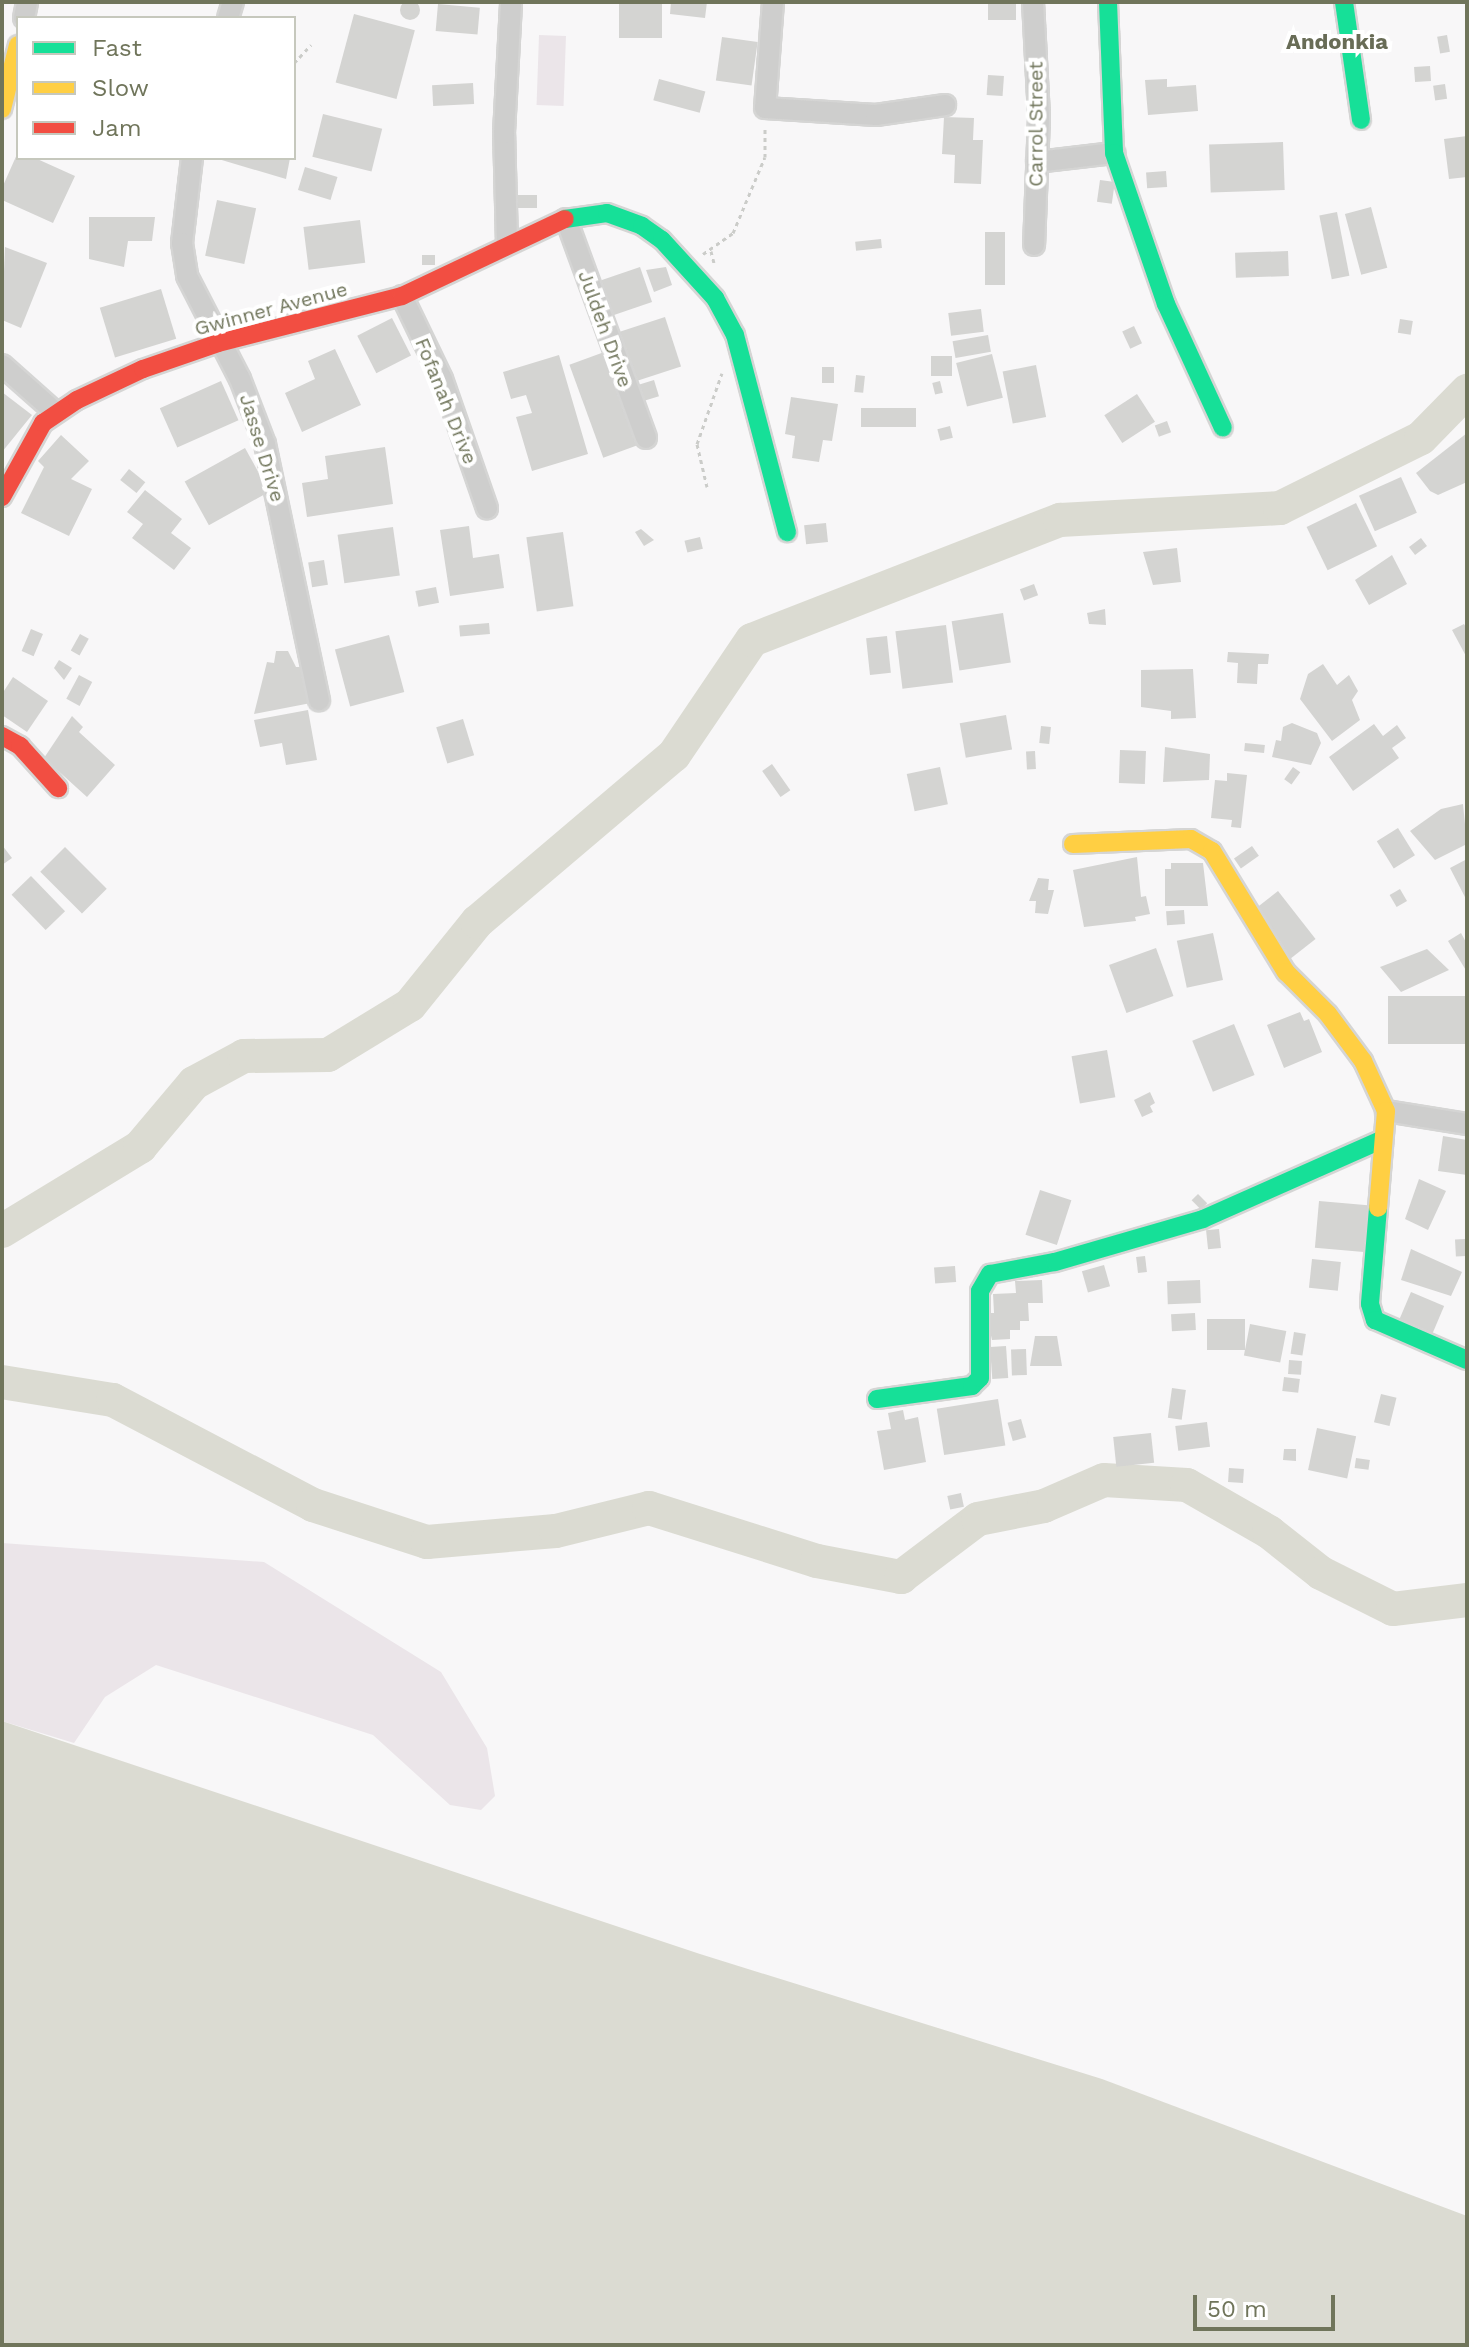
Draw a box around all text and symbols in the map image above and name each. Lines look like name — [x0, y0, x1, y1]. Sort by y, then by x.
legend — [16, 16, 296, 160]
district label: Andonkia — [1286, 29, 1388, 55]
text: Fast — [92, 34, 142, 62]
street label: Carrol Street — [1024, 61, 1048, 187]
text: Slow — [92, 74, 149, 102]
text: Jam — [92, 114, 142, 142]
street label: Juldeh Drive — [573, 267, 637, 391]
street label: Gwinner Avenue — [191, 277, 351, 341]
street label: Fofanah Drive — [410, 334, 482, 468]
street label: Jasse Drive — [234, 391, 290, 505]
scale bar — [1197, 2279, 1339, 2329]
text: 50 m — [1207, 2295, 1267, 2323]

